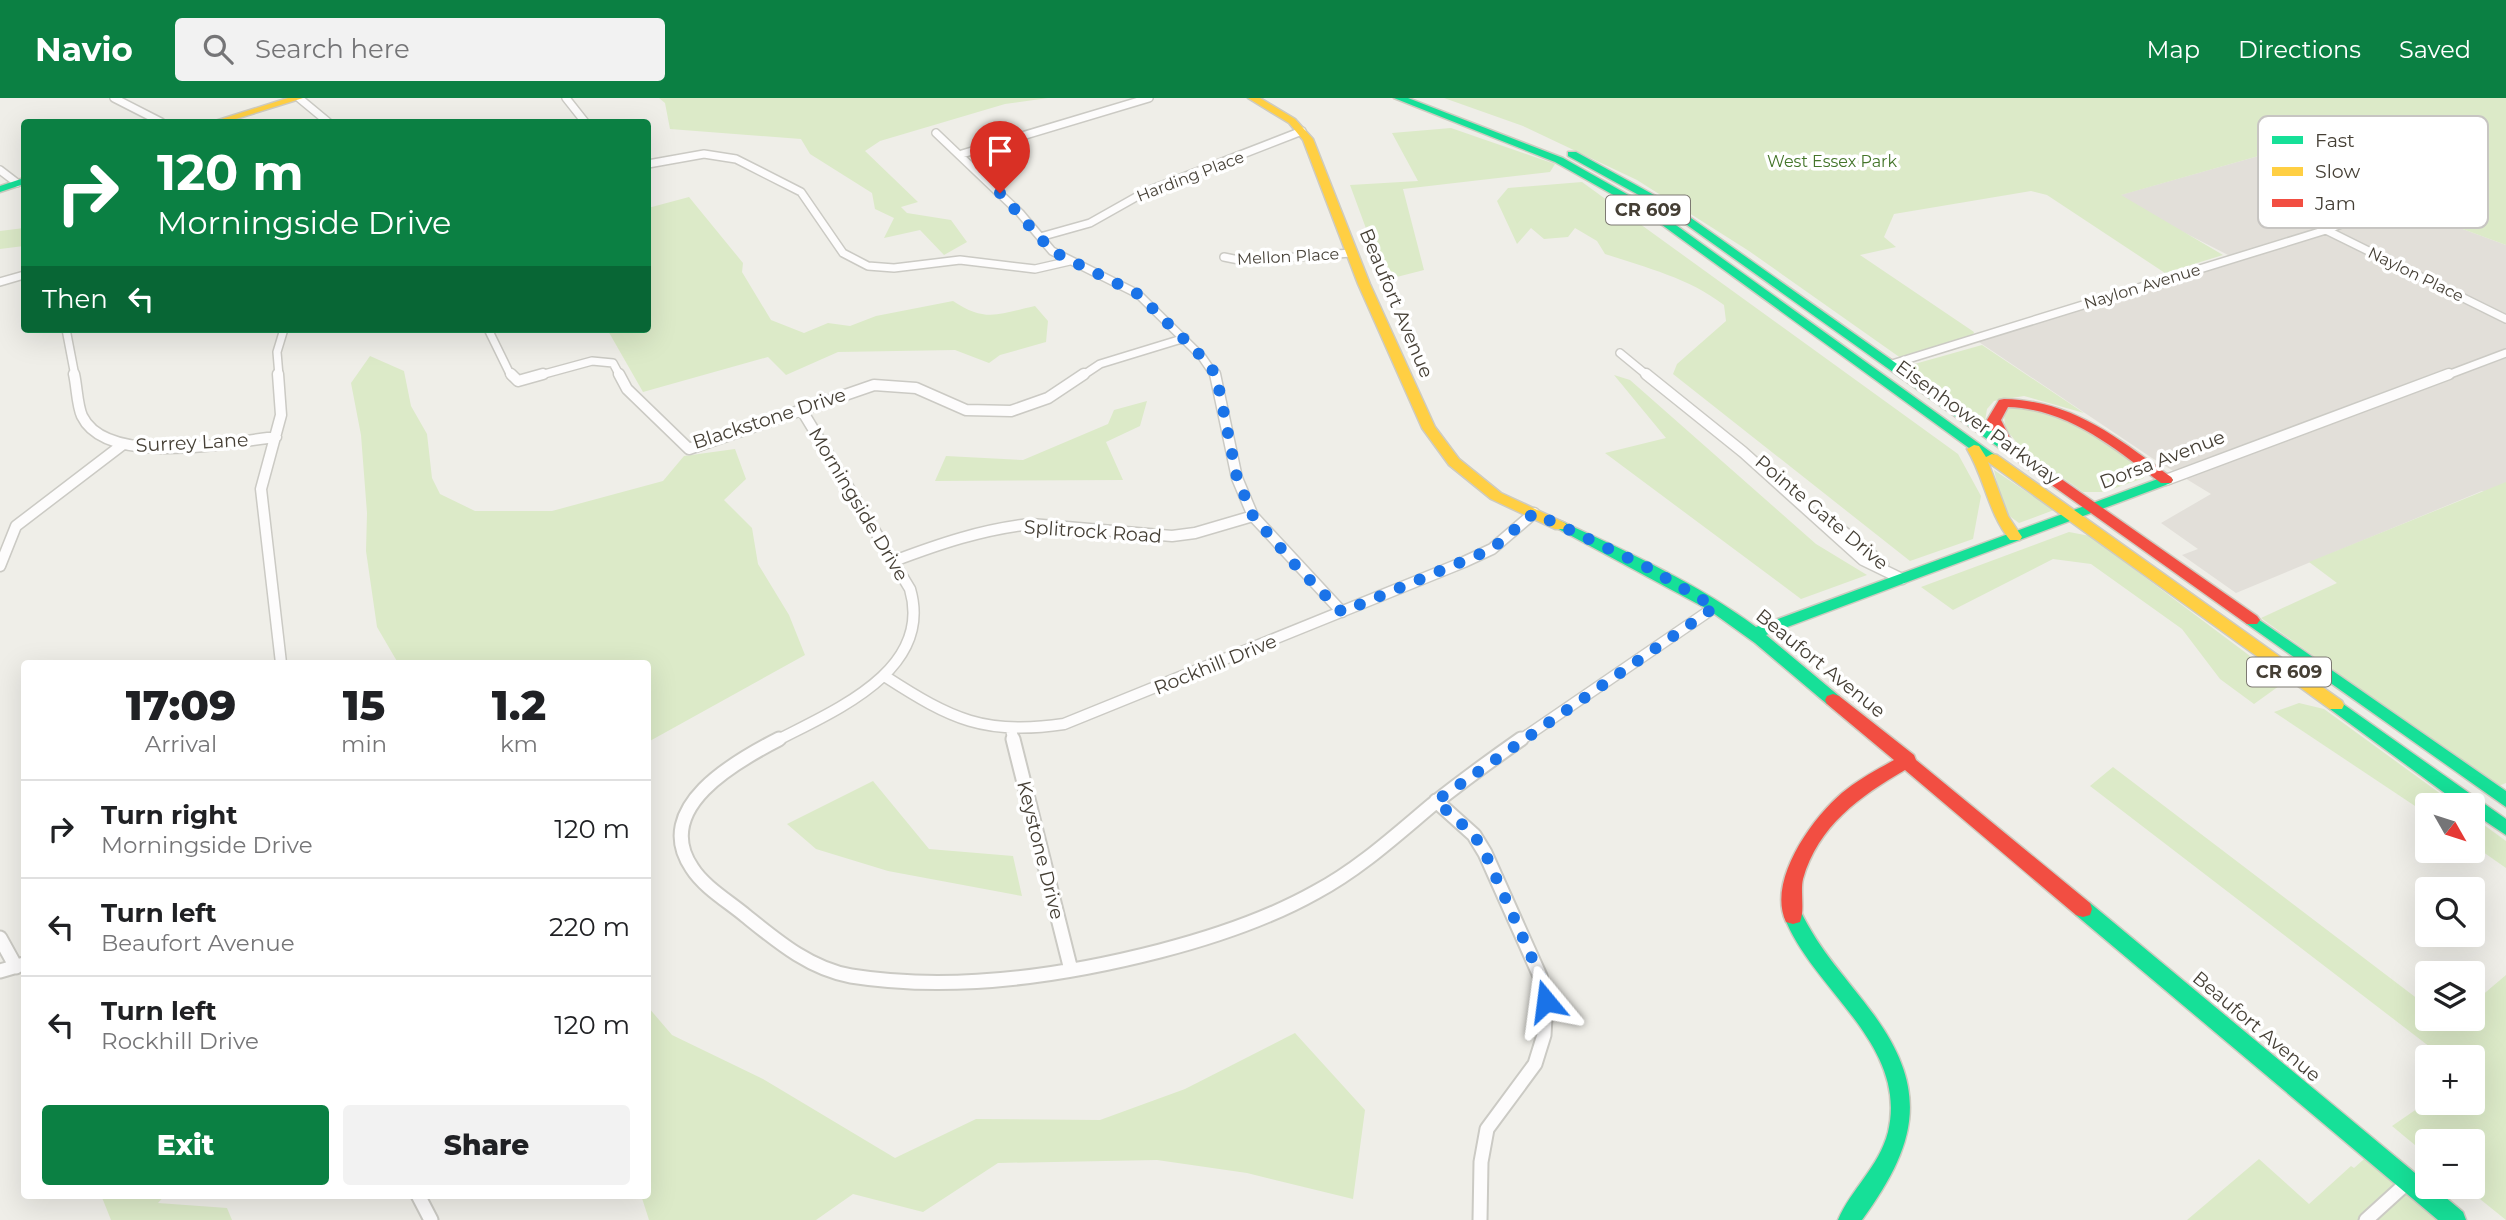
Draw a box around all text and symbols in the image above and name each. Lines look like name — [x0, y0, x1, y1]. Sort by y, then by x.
search box — [175, 18, 665, 81]
text: Navio — [35, 29, 133, 69]
icon: search — [199, 30, 237, 68]
text: Search here — [255, 33, 410, 65]
text: Map — [2147, 35, 2200, 64]
text: Directions — [2238, 35, 2361, 64]
text: Saved — [2399, 35, 2471, 64]
legend — [2258, 116, 2488, 228]
pin — [970, 121, 1030, 193]
text: Fast — [2315, 129, 2355, 152]
icon: arrive — [981, 132, 1019, 170]
text: 120 m — [157, 143, 304, 202]
icon: right — [42, 147, 133, 238]
street label: Harding Place — [1134, 147, 1247, 206]
park label: West Essex Park — [1767, 152, 1897, 171]
text: Slow — [2315, 160, 2360, 183]
text: Jam — [2314, 192, 2356, 215]
road number: CR 609 — [1606, 196, 1690, 225]
text: Morningside Drive — [157, 203, 451, 242]
street label: Beaufort Avenue — [1355, 225, 1438, 381]
street label: Naylon Place — [2365, 243, 2467, 306]
street label: Mellon Place — [1236, 244, 1340, 269]
street label: Naylon Avenue — [2082, 260, 2203, 313]
icon: left — [122, 280, 160, 318]
text: Then — [42, 283, 108, 315]
street label: Eisenhower Parkway — [1891, 355, 2065, 490]
street label: Blackstone Drive — [690, 383, 849, 454]
street label: Morningside Drive — [804, 423, 913, 585]
street label: Dorsa Avenue — [2096, 425, 2228, 494]
street label: Surrey Lane — [135, 428, 249, 457]
street label: Pointe Gate Drive — [1750, 450, 1893, 575]
street label: Splitrock Road — [1023, 515, 1163, 548]
street label: Beaufort Avenue — [1751, 604, 1890, 723]
street label: Rockhill Drive — [1150, 629, 1280, 700]
road number: CR 609 — [2247, 658, 2331, 686]
text: 17:09 — [126, 679, 236, 731]
text: 15 — [343, 679, 385, 731]
text: 1.2 — [492, 679, 546, 731]
text: Arrival — [145, 730, 217, 758]
text: min — [341, 730, 387, 758]
text: km — [500, 730, 538, 758]
street label: Keystone Drive — [1012, 778, 1069, 922]
north arrow — [2415, 793, 2485, 863]
map controls — [2415, 793, 2485, 1199]
text: Turn right — [101, 799, 237, 831]
icon: right — [42, 810, 80, 848]
text: 120 m — [554, 813, 630, 845]
text: Morningside Drive — [101, 831, 313, 859]
button: search — [2415, 877, 2485, 947]
text: Turn left — [101, 897, 217, 929]
icon: left — [42, 908, 80, 946]
text: 220 m — [549, 911, 630, 943]
text: Beaufort Avenue — [101, 929, 295, 957]
button: layers — [2415, 961, 2485, 1031]
position arrow — [1509, 964, 1583, 1038]
street label: Beaufort Avenue — [2188, 966, 2325, 1087]
text: Turn left — [101, 995, 217, 1027]
icon: left — [42, 1006, 80, 1044]
text: 120 m — [554, 1009, 630, 1041]
text: Rockhill Drive — [101, 1027, 259, 1055]
button: + — [2415, 1045, 2485, 1115]
button: Exit — [42, 1105, 329, 1185]
button: Share — [343, 1105, 630, 1185]
button: − — [2415, 1129, 2485, 1199]

